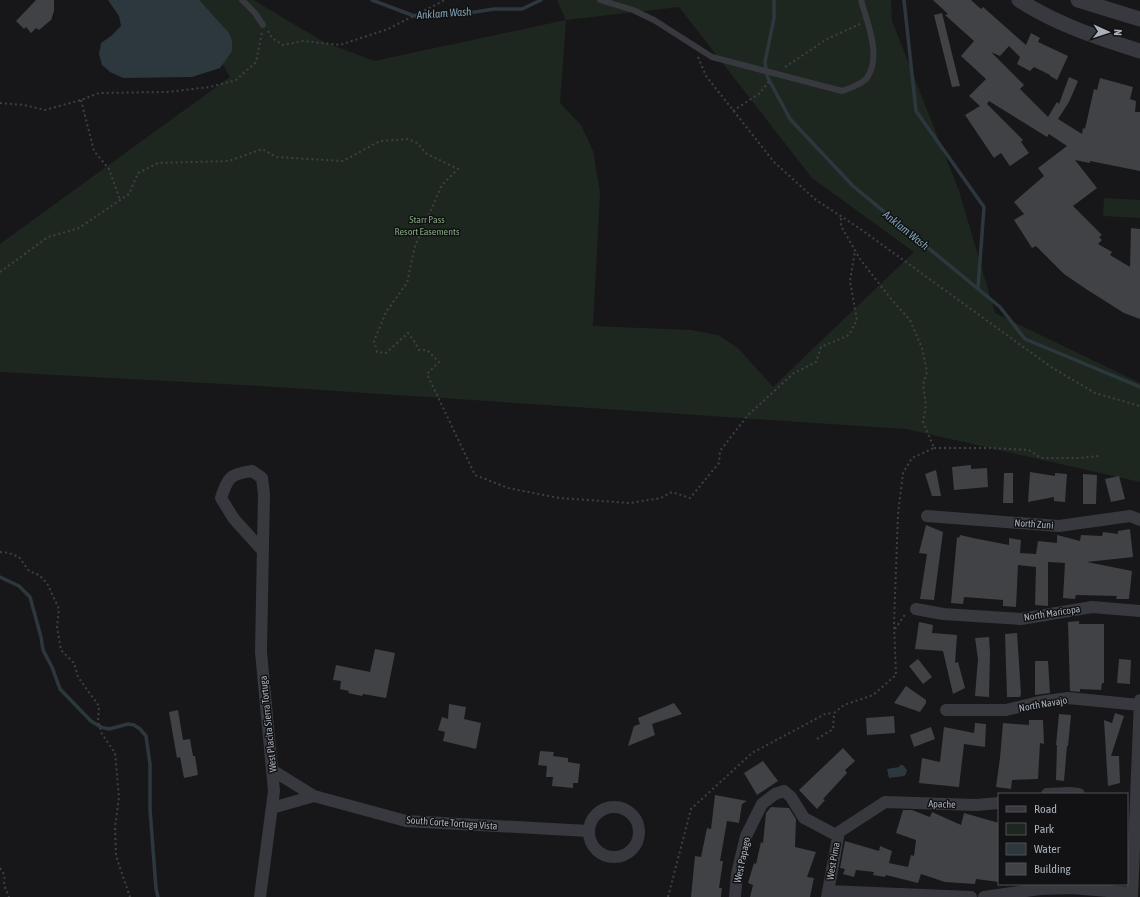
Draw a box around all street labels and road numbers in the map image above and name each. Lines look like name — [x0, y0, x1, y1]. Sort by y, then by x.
street label: North Zuni — [1014, 517, 1054, 531]
street label: North Maricopa — [1023, 603, 1081, 623]
street label: West Placita Sierra Tortuga — [257, 675, 279, 773]
street label: North Navajo — [1018, 694, 1068, 714]
street label: Apache — [928, 798, 956, 810]
street label: South Corte Tortuga Vista — [406, 814, 498, 832]
street label: West Papago — [732, 836, 752, 884]
street label: West Pima — [824, 841, 842, 881]

